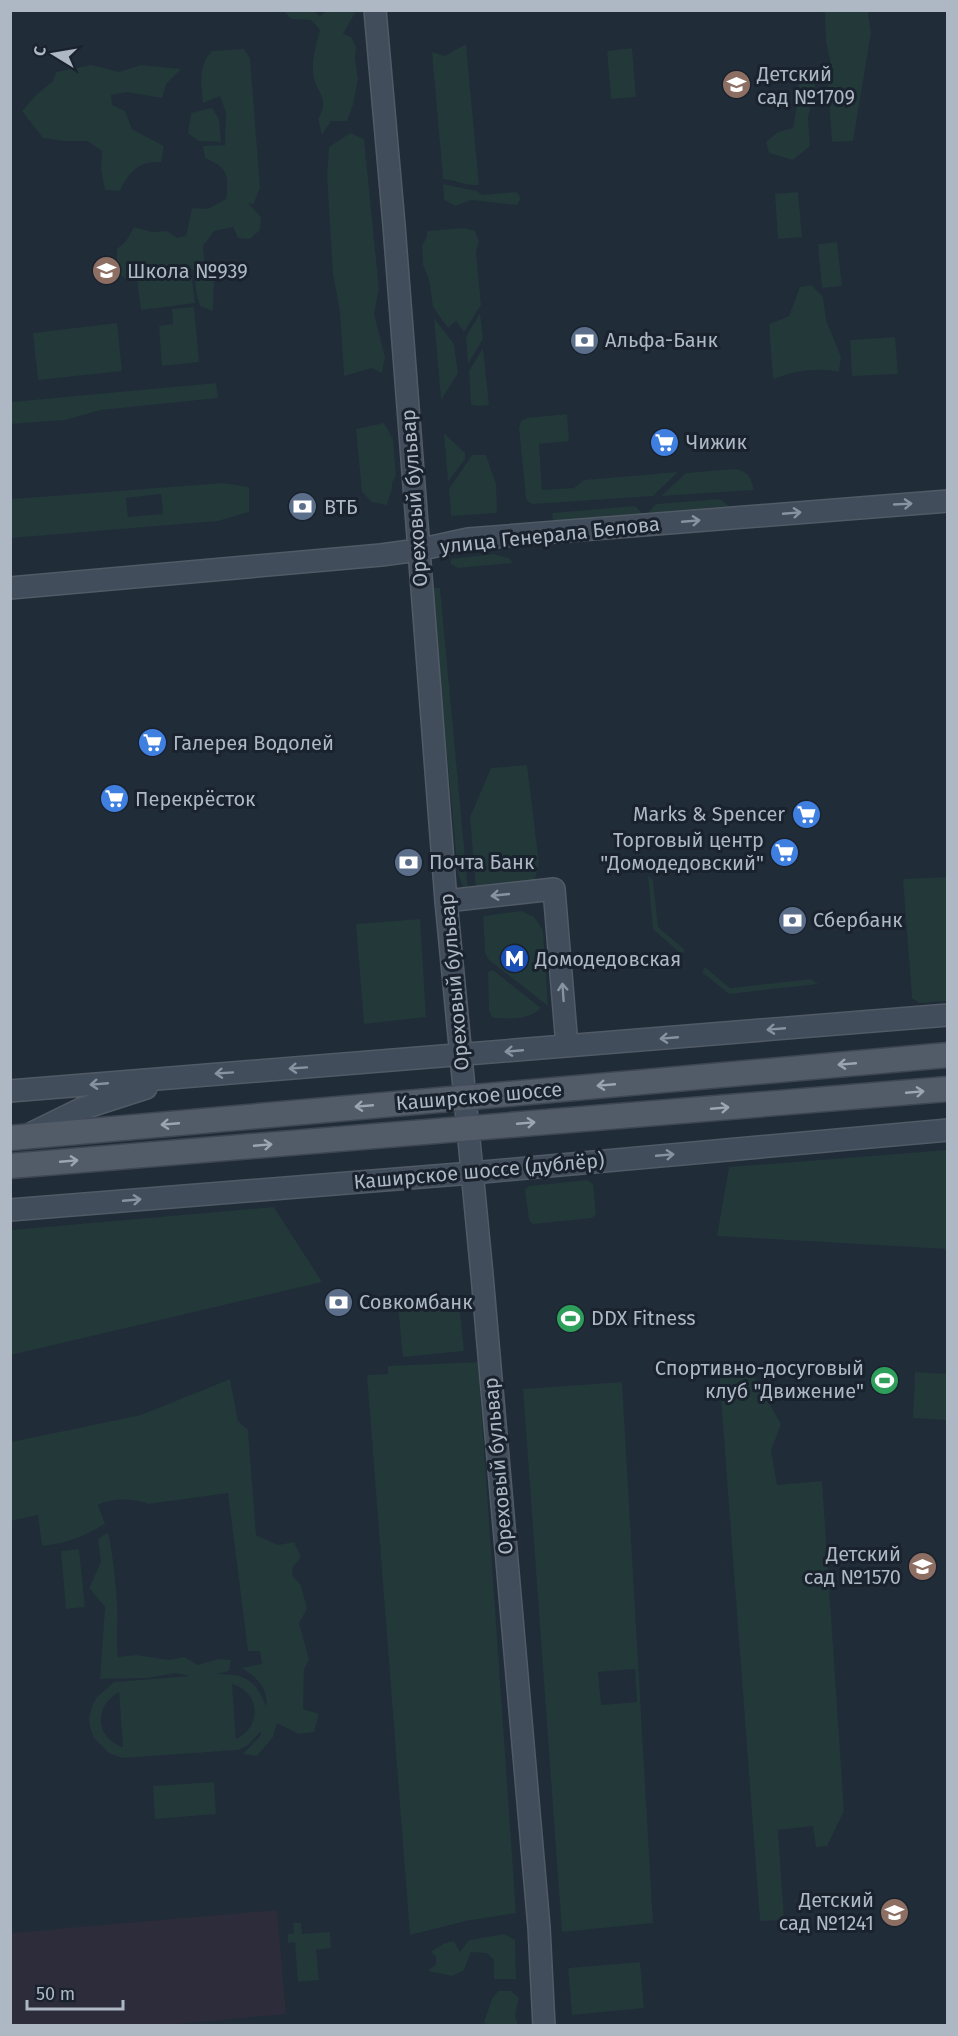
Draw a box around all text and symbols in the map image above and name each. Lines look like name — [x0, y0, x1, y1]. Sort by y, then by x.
north arrow — [24, 24, 84, 84]
text: С — [30, 44, 50, 58]
place label: Детский сад №1709 — [756, 62, 855, 109]
school or university icon: Детский сад №1709 — [720, 69, 752, 101]
school or university icon: Школа №939 — [90, 255, 122, 287]
place label: Школа №939 — [127, 259, 248, 283]
bank icon: Альфа-Банк — [568, 324, 600, 356]
place label: Альфа-Банк — [605, 328, 718, 352]
street label: Ореховый бульвар — [396, 409, 432, 587]
supermarket icon: Чижик — [649, 426, 681, 458]
place label: Чижик — [686, 430, 748, 454]
bank icon: ВТБ — [287, 491, 319, 523]
place label: ВТБ — [324, 495, 358, 519]
one-way arrow — [893, 498, 913, 509]
one-way arrow — [782, 507, 802, 518]
street label: улица Генерала Белова — [439, 512, 661, 558]
one-way arrow — [681, 515, 701, 526]
supermarket icon: Галерея Водолей — [136, 727, 168, 759]
place label: Галерея Водолей — [173, 731, 334, 755]
supermarket icon: Перекрёсток — [98, 783, 130, 815]
place label: Перекрёсток — [135, 787, 256, 811]
supermarket icon: Marks & Spencer — [790, 798, 822, 830]
place label: Marks & Spencer — [633, 802, 785, 826]
place label: Торговый центр "Домодедовский" — [600, 828, 764, 875]
supermarket icon: Торговый центр "Домодедовский" — [769, 836, 801, 868]
bank icon: Почта Банк — [392, 846, 424, 878]
place label: Почта Банк — [429, 850, 535, 874]
one-way arrow — [491, 890, 511, 901]
street label: Ореховый бульвар — [434, 892, 474, 1072]
bank icon: Сбербанк — [776, 904, 808, 936]
place label: Сбербанк — [813, 908, 903, 932]
metro station icon: Домодедовская — [498, 943, 530, 975]
place label: Домодедовская — [534, 947, 681, 971]
one-way arrow — [557, 983, 568, 1003]
one-way arrow — [767, 1024, 787, 1035]
one-way arrow — [659, 1033, 679, 1044]
one-way arrow — [505, 1046, 524, 1057]
one-way arrow — [838, 1059, 858, 1070]
one-way arrow — [289, 1063, 309, 1074]
one-way arrow — [215, 1068, 235, 1079]
street label: Каширское шоссе — [395, 1077, 563, 1115]
one-way arrow — [89, 1079, 109, 1090]
one-way arrow — [596, 1080, 616, 1091]
one-way arrow — [904, 1086, 924, 1097]
one-way arrow — [355, 1101, 375, 1112]
one-way arrow — [710, 1102, 730, 1113]
one-way arrow — [516, 1118, 536, 1129]
one-way arrow — [161, 1119, 181, 1130]
one-way arrow — [253, 1139, 273, 1150]
street label: Каширское шоссе (дублёр) — [353, 1148, 605, 1194]
one-way arrow — [654, 1149, 674, 1160]
one-way arrow — [58, 1155, 78, 1166]
one-way arrow — [121, 1195, 141, 1206]
bank icon: Совкомбанк — [322, 1286, 354, 1318]
place label: Совкомбанк — [359, 1290, 473, 1314]
sports icon: DDX Fitness — [554, 1302, 586, 1334]
place label: DDX Fitness — [591, 1306, 696, 1330]
place label: Спортивно-досуговый клуб "Движение" — [655, 1356, 864, 1403]
sports icon: Спортивно-досуговый клуб "Движение" — [869, 1364, 901, 1396]
street label: Ореховый бульвар — [478, 1376, 518, 1556]
place label: Детский сад №1570 — [804, 1542, 901, 1589]
school or university icon: Детский сад №1570 — [906, 1550, 938, 1582]
place label: Детский сад №1241 — [779, 1888, 874, 1935]
school or university icon: Детский сад №1241 — [879, 1896, 911, 1928]
scale bar — [27, 1973, 123, 2011]
text: 50 m — [36, 1983, 75, 2005]

